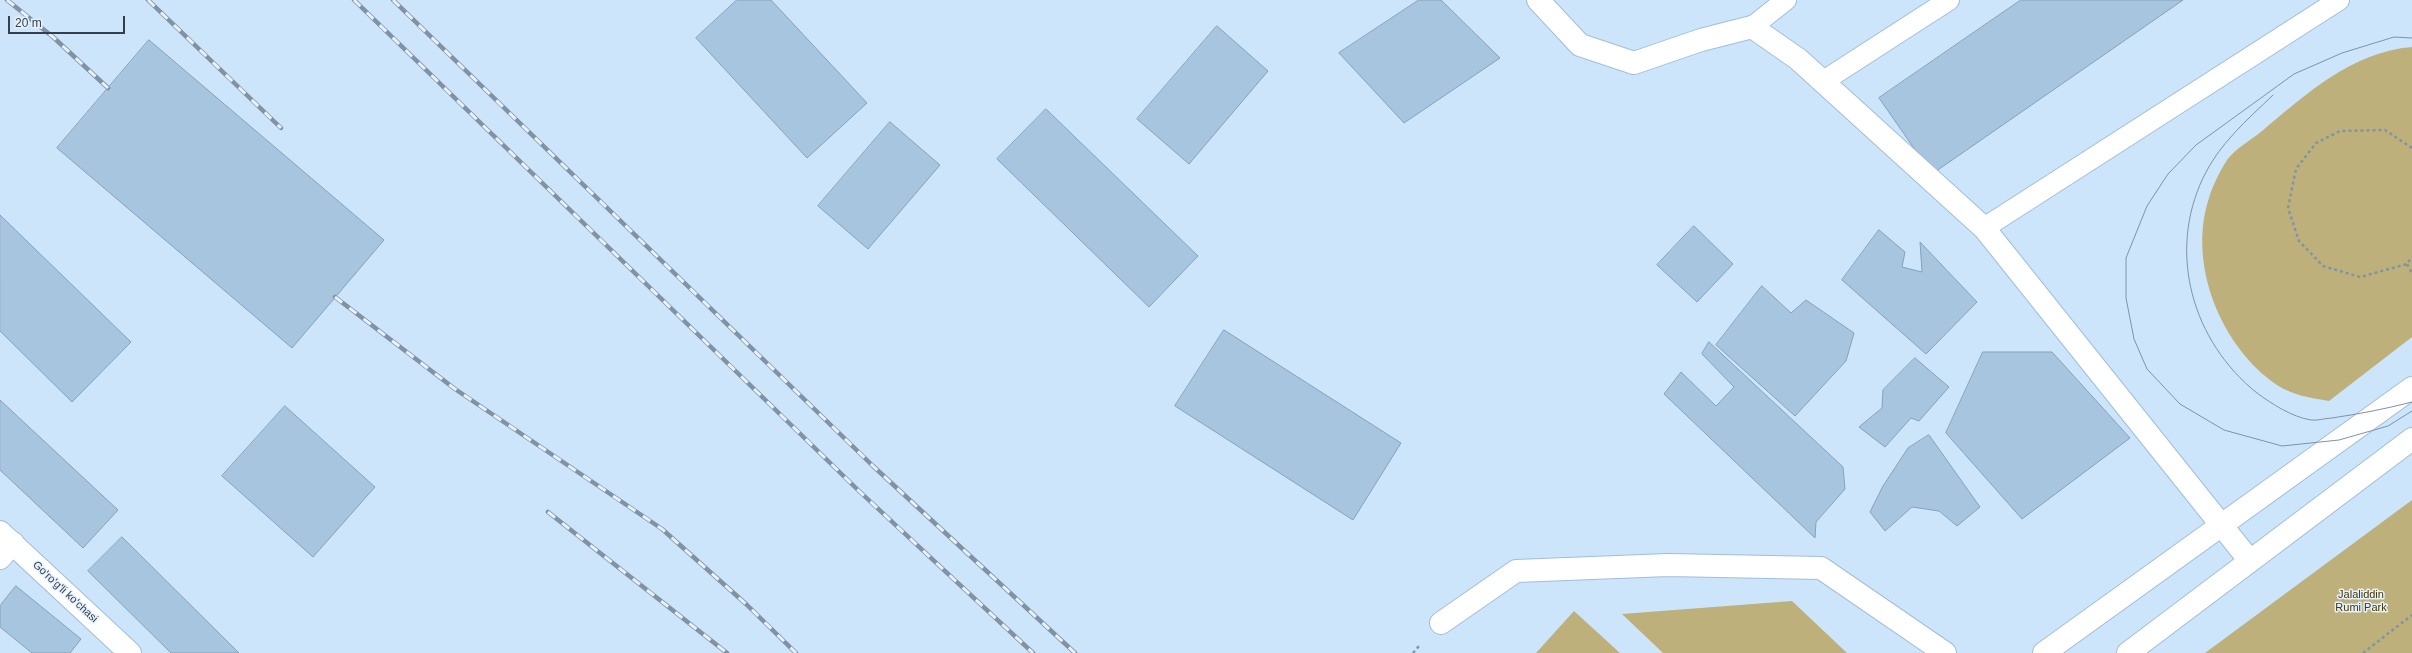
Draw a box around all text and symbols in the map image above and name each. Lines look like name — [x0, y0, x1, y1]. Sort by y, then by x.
scale bar — [10, 8, 127, 34]
text: 20 m — [15, 16, 42, 30]
street label: Go'ro'g'li ko'chasi — [30, 558, 100, 626]
park label: Jalaliddin Rumi Park — [2335, 588, 2387, 614]

